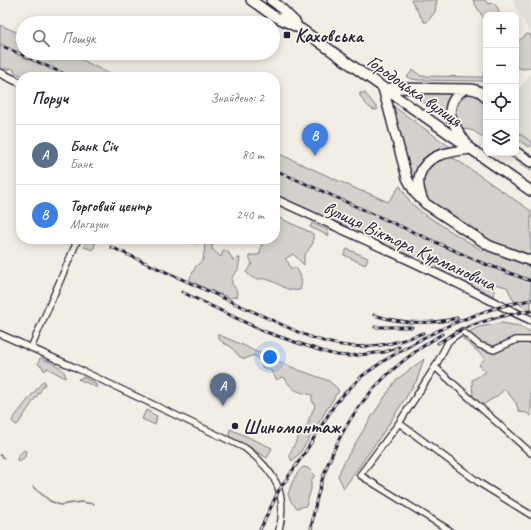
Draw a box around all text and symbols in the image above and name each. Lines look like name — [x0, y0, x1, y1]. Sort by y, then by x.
map controls — [483, 12, 519, 156]
button: + — [483, 12, 519, 48]
search box — [16, 16, 280, 60]
place label: Каховська — [295, 24, 365, 48]
icon: search — [30, 27, 52, 49]
text: Пошук — [62, 29, 95, 48]
marker: Каховська — [282, 30, 292, 40]
button: − — [483, 48, 519, 84]
street label: Городоцька вулиця — [362, 49, 467, 133]
button: locate — [483, 84, 519, 120]
text: Поруч — [32, 88, 68, 109]
text: Знайдено: 2 — [210, 90, 264, 106]
button: layers — [483, 120, 519, 156]
pin: B — [302, 123, 328, 156]
text: Банк Січ — [70, 137, 117, 156]
text: A — [42, 147, 48, 163]
text: 80 m — [242, 147, 264, 163]
text: Банк — [70, 156, 92, 172]
street label: вулиця Віктора Курмановича — [320, 195, 501, 297]
text: Торговий центр — [70, 197, 151, 216]
text: B — [42, 207, 48, 223]
text: 240 m — [236, 207, 264, 223]
text: Магазин — [70, 216, 108, 232]
your location — [260, 347, 280, 367]
pin: A — [210, 373, 236, 406]
place label: Шиномонтаж — [243, 415, 343, 439]
marker: Шиномонтаж — [230, 421, 240, 431]

